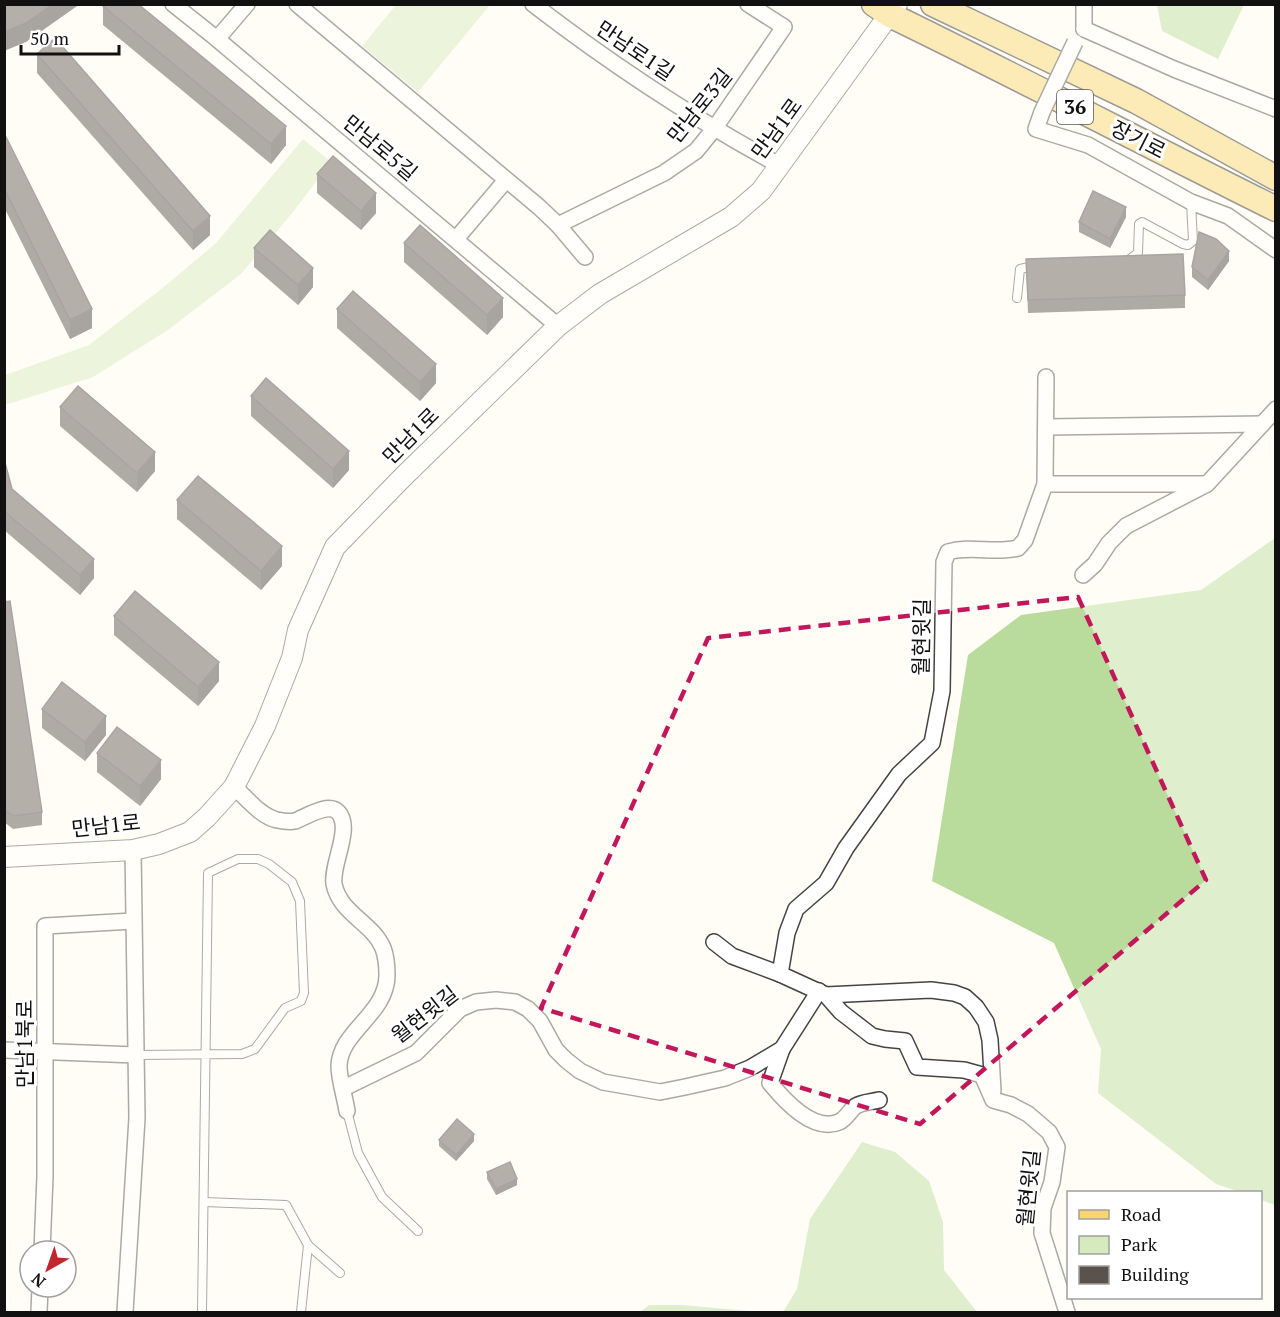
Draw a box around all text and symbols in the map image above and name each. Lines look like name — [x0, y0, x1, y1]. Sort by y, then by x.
street label: 만남로1길 — [591, 14, 680, 87]
scale bar — [21, 18, 118, 56]
text: 50 m — [30, 26, 70, 50]
street label: 만남로3길 — [661, 62, 738, 149]
road number: 36 — [1057, 90, 1093, 124]
street label: 만남1로 — [745, 92, 808, 165]
street label: 만남로5길 — [338, 108, 424, 186]
street label: 장기로 — [1106, 113, 1171, 165]
street label: 만남1로 — [376, 401, 445, 470]
street label: 월현윗길 — [906, 598, 936, 676]
street label: 만남1로 — [70, 807, 142, 843]
street label: 월현윗길 — [385, 979, 463, 1049]
street label: 만남1북로 — [10, 1000, 38, 1088]
street label: 월현윗길 — [1010, 1148, 1046, 1228]
legend — [1067, 1191, 1262, 1299]
text: Road — [1121, 1202, 1161, 1226]
text: Park — [1121, 1232, 1158, 1256]
north arrow — [18, 1239, 78, 1299]
text: Building — [1121, 1262, 1189, 1286]
text: N — [27, 1268, 50, 1293]

